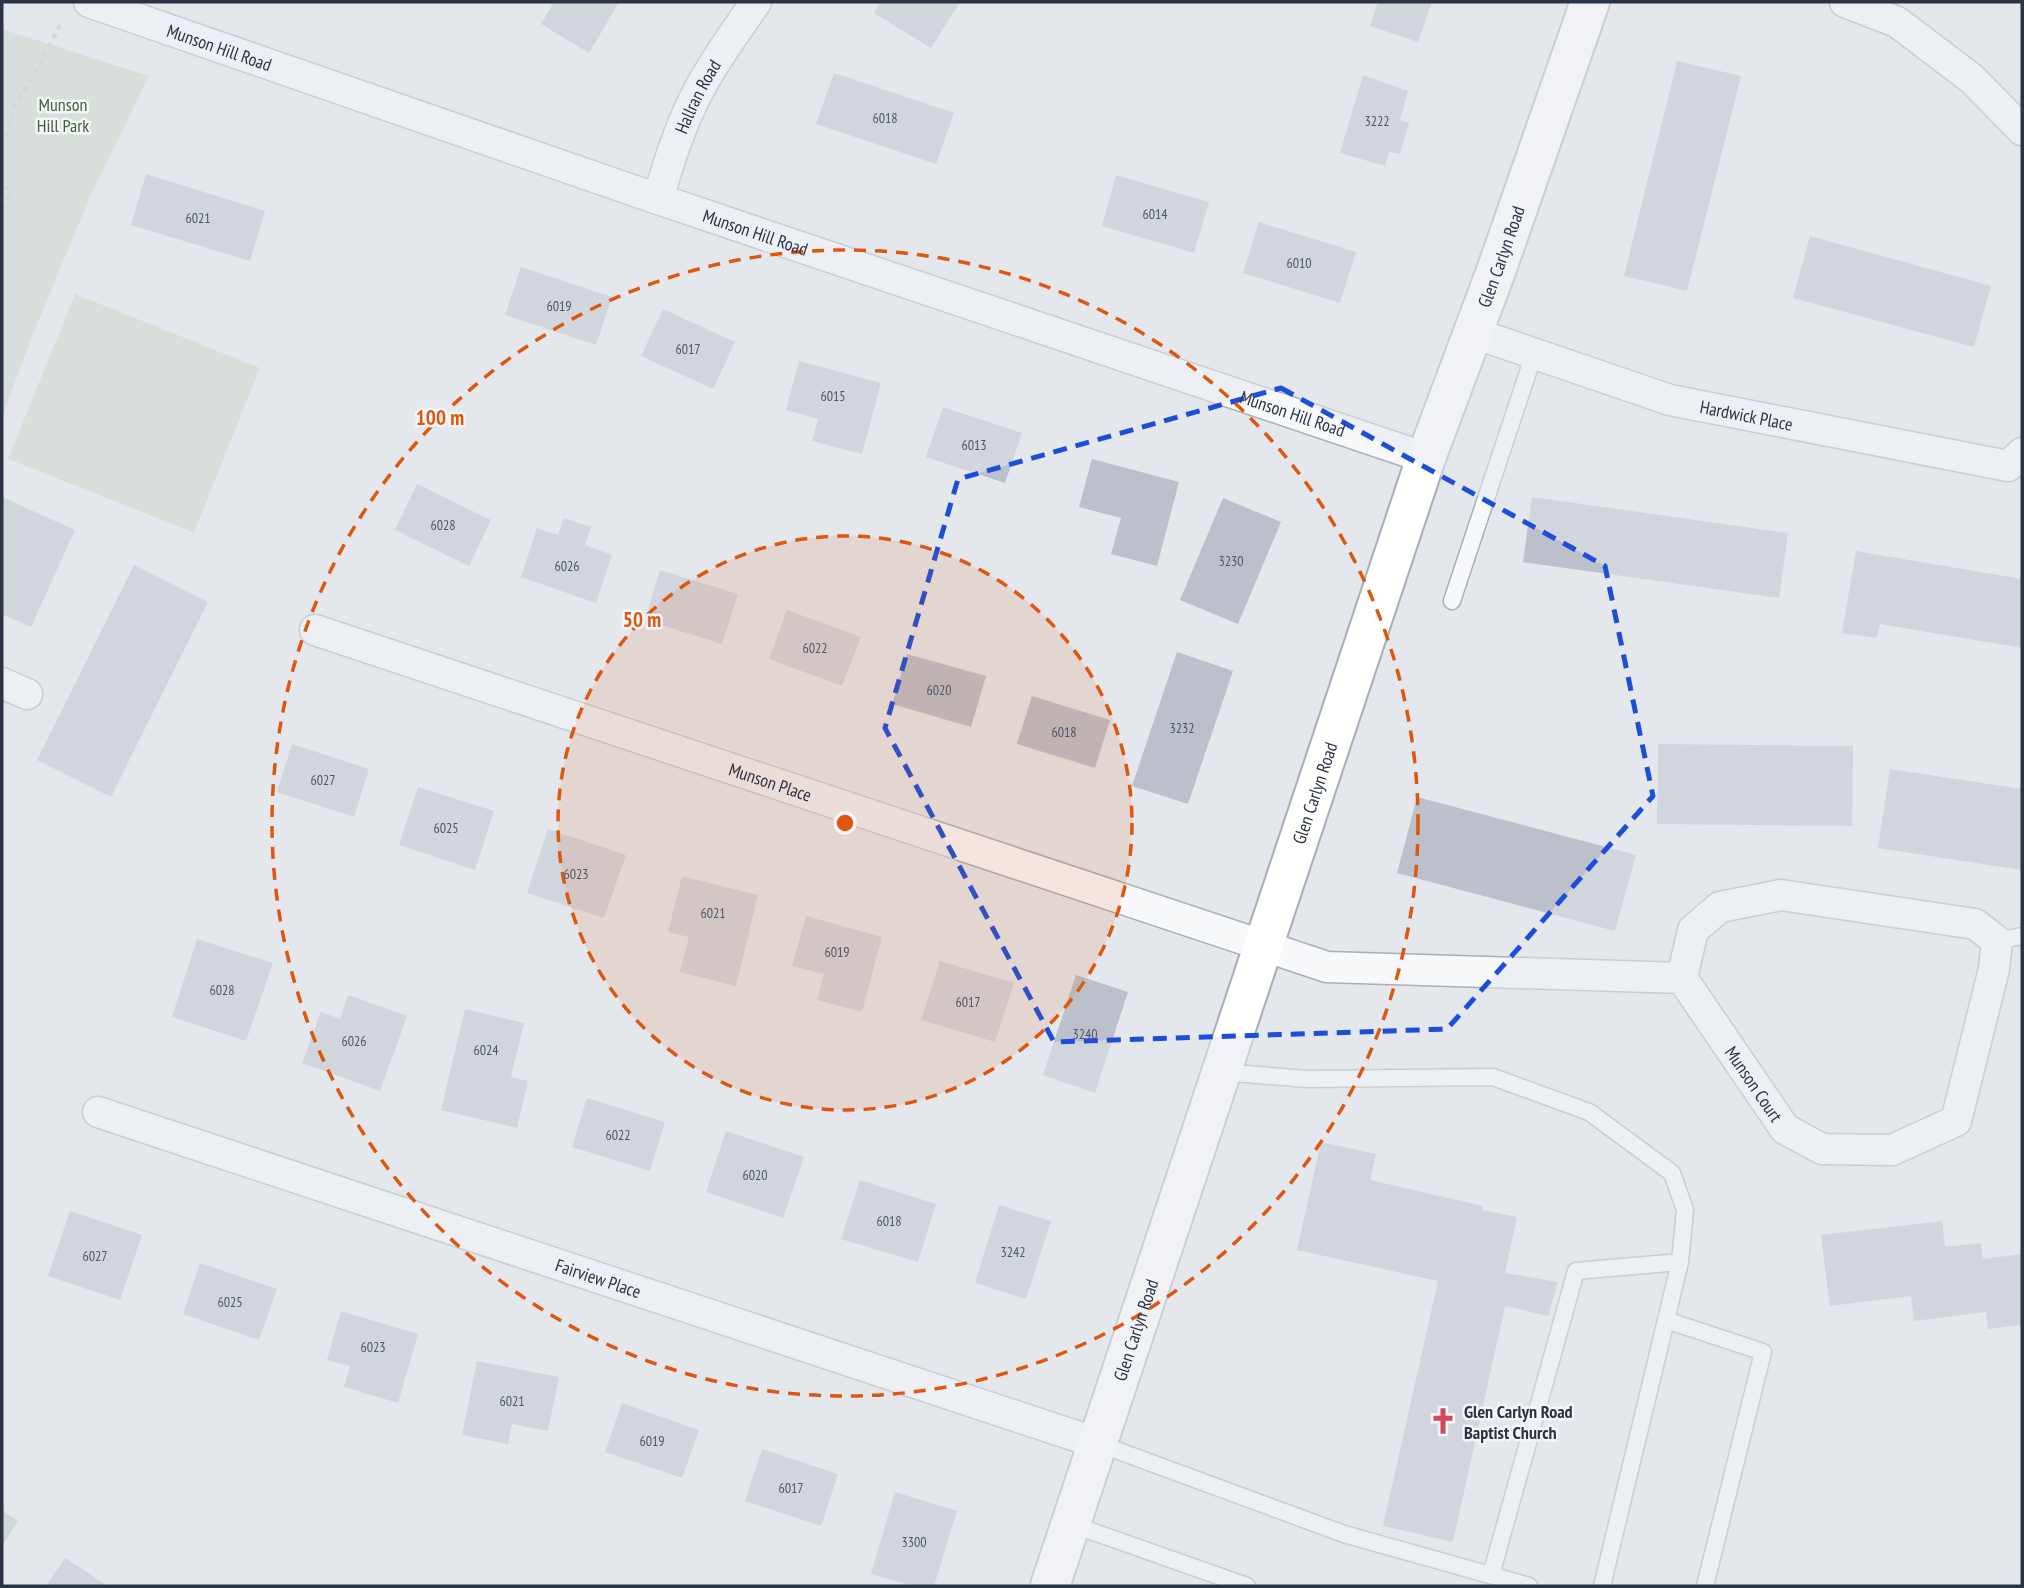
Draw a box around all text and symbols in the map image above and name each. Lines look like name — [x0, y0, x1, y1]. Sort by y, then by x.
street label: Munson Hill Road — [164, 18, 275, 76]
street label: Hallran Road — [669, 55, 725, 137]
park label: Munson Hill Park — [37, 93, 89, 137]
house number: 6018 — [872, 109, 898, 127]
house number: 3222 — [1364, 112, 1390, 130]
street label: Glen Carlyn Road — [1472, 203, 1529, 310]
street label: Munson Hill Road — [700, 204, 811, 260]
house number: 6014 — [1142, 205, 1168, 223]
house number: 6021 — [185, 209, 211, 227]
house number: 6010 — [1286, 254, 1312, 272]
house number: 6019 — [546, 297, 572, 315]
house number: 6017 — [675, 340, 701, 358]
street label: Munson Hill Road — [1237, 385, 1348, 441]
house number: 6015 — [820, 387, 846, 405]
street label: Hardwick Place — [1698, 395, 1795, 435]
text: 100 m — [416, 404, 464, 431]
house number: 6013 — [961, 436, 987, 454]
house number: 6028 — [430, 516, 456, 534]
house number: 3230 — [1218, 552, 1244, 570]
house number: 6026 — [554, 557, 580, 575]
text: 50 m — [623, 606, 661, 633]
house number: 6022 — [802, 639, 828, 657]
house number: 6020 — [926, 681, 952, 699]
house number: 3232 — [1169, 719, 1195, 737]
house number: 6018 — [1051, 723, 1077, 741]
street label: Glen Carlyn Road — [1287, 739, 1342, 847]
street label: Munson Place — [726, 757, 815, 806]
house number: 6027 — [310, 771, 336, 789]
centre of rings — [833, 811, 857, 835]
house number: 6025 — [433, 819, 459, 837]
house number: 6023 — [563, 865, 589, 883]
house number: 6021 — [700, 904, 726, 922]
house number: 6019 — [824, 943, 850, 961]
house number: 6028 — [209, 981, 235, 999]
house number: 6017 — [955, 993, 981, 1011]
house number: 3240 — [1072, 1025, 1098, 1043]
house number: 6026 — [341, 1032, 367, 1050]
house number: 6024 — [473, 1041, 499, 1059]
street label: Munson Court — [1720, 1042, 1788, 1126]
house number: 6022 — [605, 1126, 631, 1144]
house number: 6020 — [742, 1166, 768, 1184]
house number: 6018 — [876, 1212, 902, 1230]
house number: 3242 — [1000, 1243, 1026, 1261]
house number: 6027 — [82, 1247, 108, 1265]
street label: Fairview Place — [552, 1253, 644, 1303]
street label: Glen Carlyn Road — [1108, 1276, 1163, 1384]
house number: 6025 — [217, 1293, 243, 1311]
house number: 6023 — [360, 1338, 386, 1356]
house number: 6021 — [499, 1392, 525, 1410]
place label: Glen Carlyn Road Baptist Church — [1464, 1400, 1573, 1444]
church icon: Glen Carlyn Road Baptist Church — [1428, 1406, 1458, 1436]
house number: 6019 — [639, 1432, 665, 1450]
house number: 6017 — [778, 1479, 804, 1497]
house number: 3300 — [901, 1533, 927, 1551]

